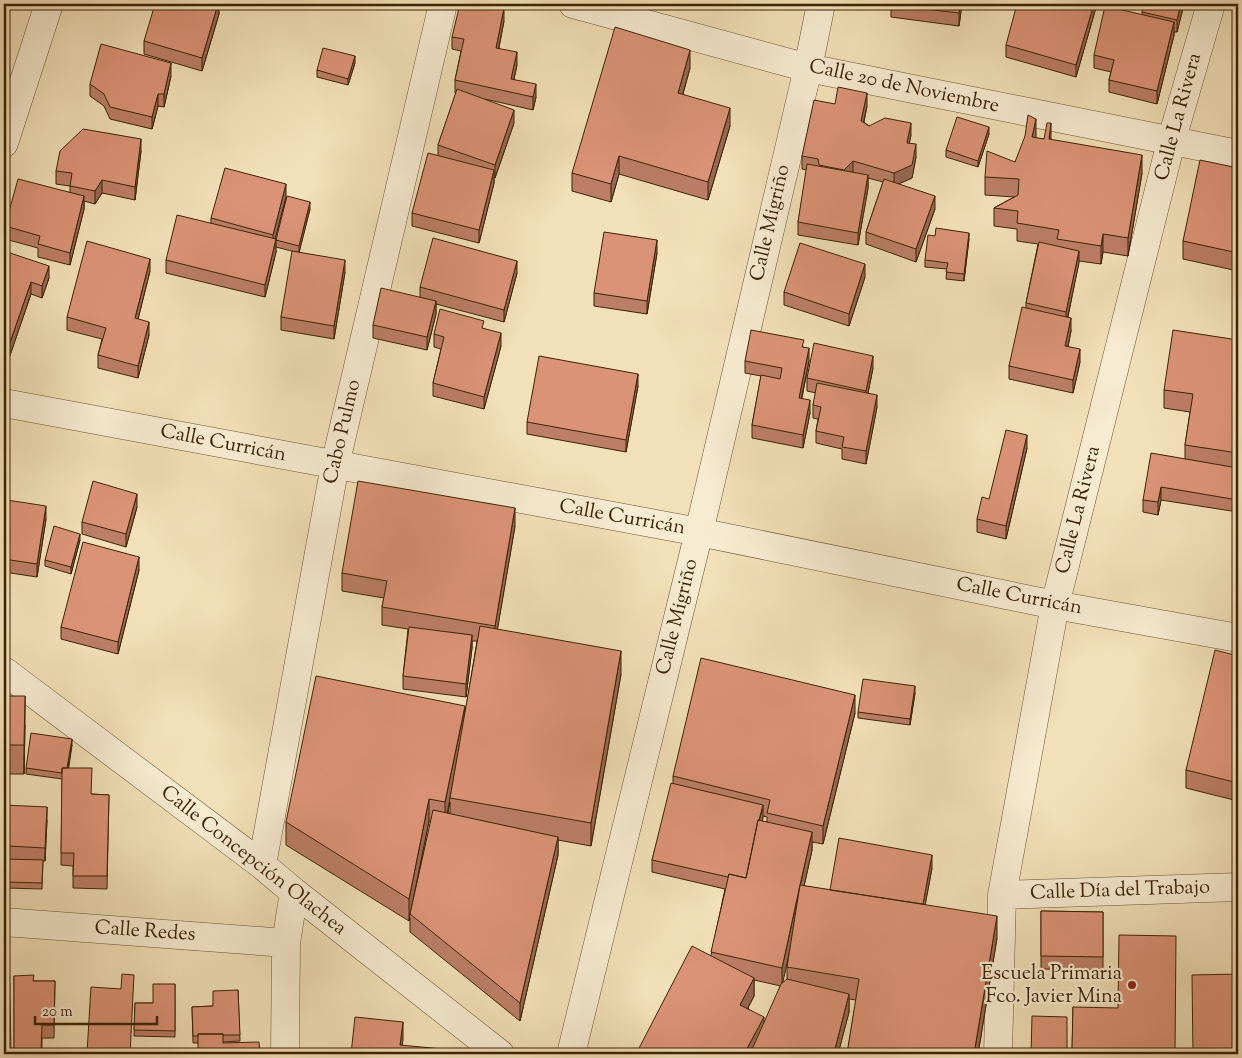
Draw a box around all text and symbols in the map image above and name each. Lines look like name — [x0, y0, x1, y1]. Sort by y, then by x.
street label: Calle La Rivera — [1148, 50, 1210, 184]
street label: Calle 20 de Noviembre — [806, 53, 1002, 121]
street label: Calle Migriño — [743, 162, 799, 284]
street label: Cabo Pulmo — [317, 377, 369, 487]
street label: Calle Curricán — [158, 418, 289, 470]
street label: Calle La Rivera — [1049, 443, 1109, 577]
street label: Calle Curricán — [557, 493, 688, 543]
street label: Calle Migriño — [650, 556, 706, 678]
street label: Calle Curricán — [954, 571, 1085, 623]
street label: Calle Concepción Olachea — [154, 779, 352, 943]
street label: Calle Día del Trabajo — [1030, 873, 1211, 909]
street label: Calle Redes — [94, 914, 197, 950]
place label: Escuela Primaria Fco. Javier Mina — [981, 960, 1122, 1012]
marker: Escuela Primaria Fco. Javier Mina — [1126, 979, 1138, 991]
scale bar — [35, 993, 158, 1025]
text: 20 m — [42, 1002, 73, 1023]

